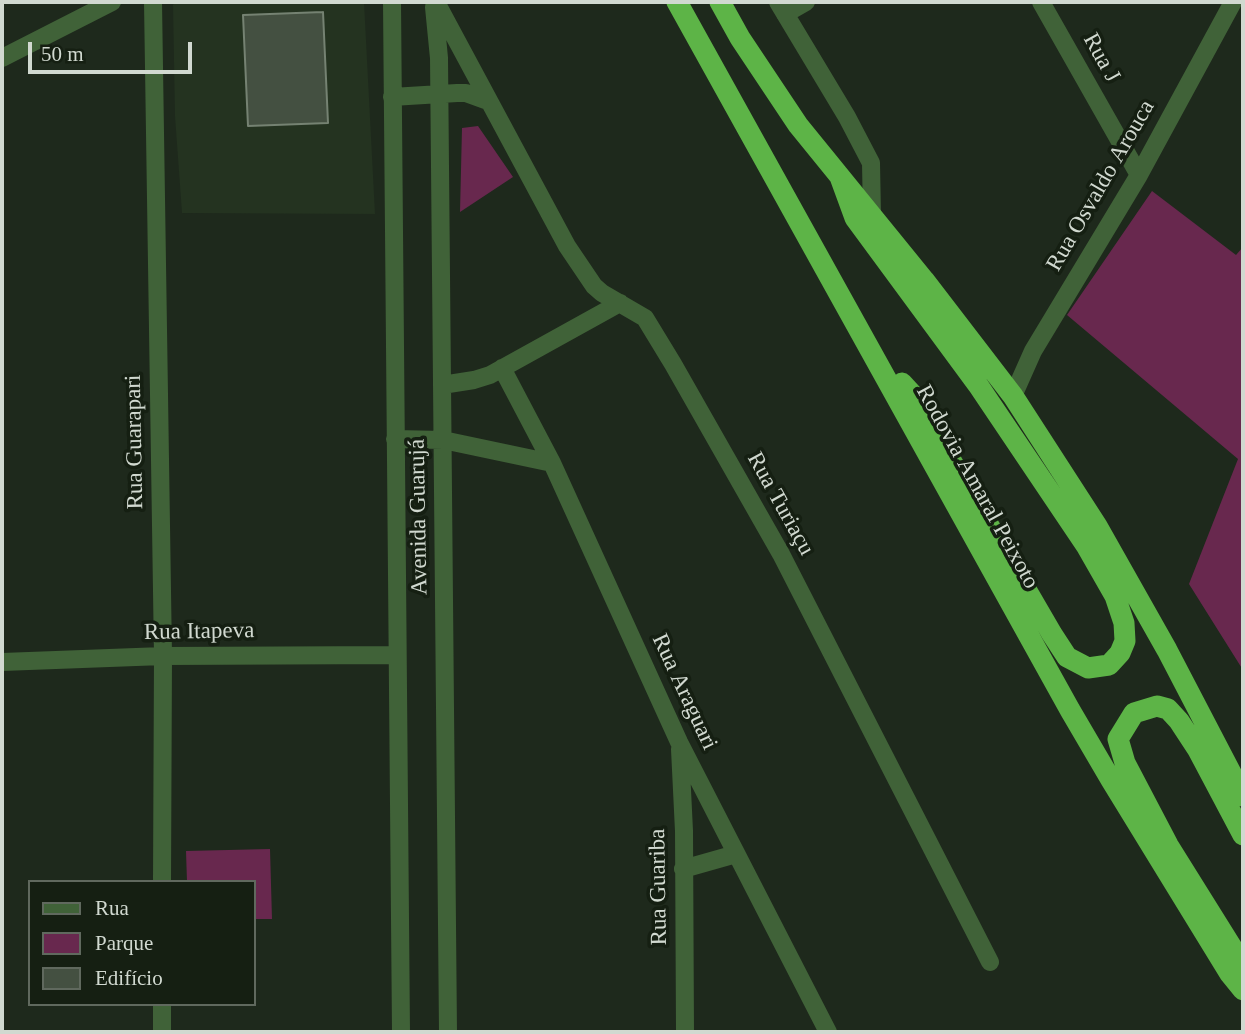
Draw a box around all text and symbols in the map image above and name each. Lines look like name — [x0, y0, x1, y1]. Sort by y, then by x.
scale bar — [32, 28, 196, 72]
street label: Rua J — [1076, 29, 1126, 87]
text: 50 m — [41, 42, 84, 66]
street label: Rua Osvaldo Arouca — [1041, 96, 1161, 276]
street label: Rua Guarapari — [120, 374, 150, 510]
street label: Rodovia Amaral Peixoto — [909, 380, 1045, 594]
street label: Avenida Guarujá — [404, 439, 434, 595]
street label: Rua Turiaçu — [740, 448, 820, 560]
street label: Rua Itapeva — [144, 617, 254, 647]
street label: Rua Araguari — [645, 630, 723, 754]
street label: Rua Guariba — [644, 828, 674, 946]
legend — [28, 880, 256, 1006]
text: Rua — [95, 896, 129, 920]
text: Parque — [95, 931, 153, 955]
text: Edifício — [95, 966, 163, 990]

